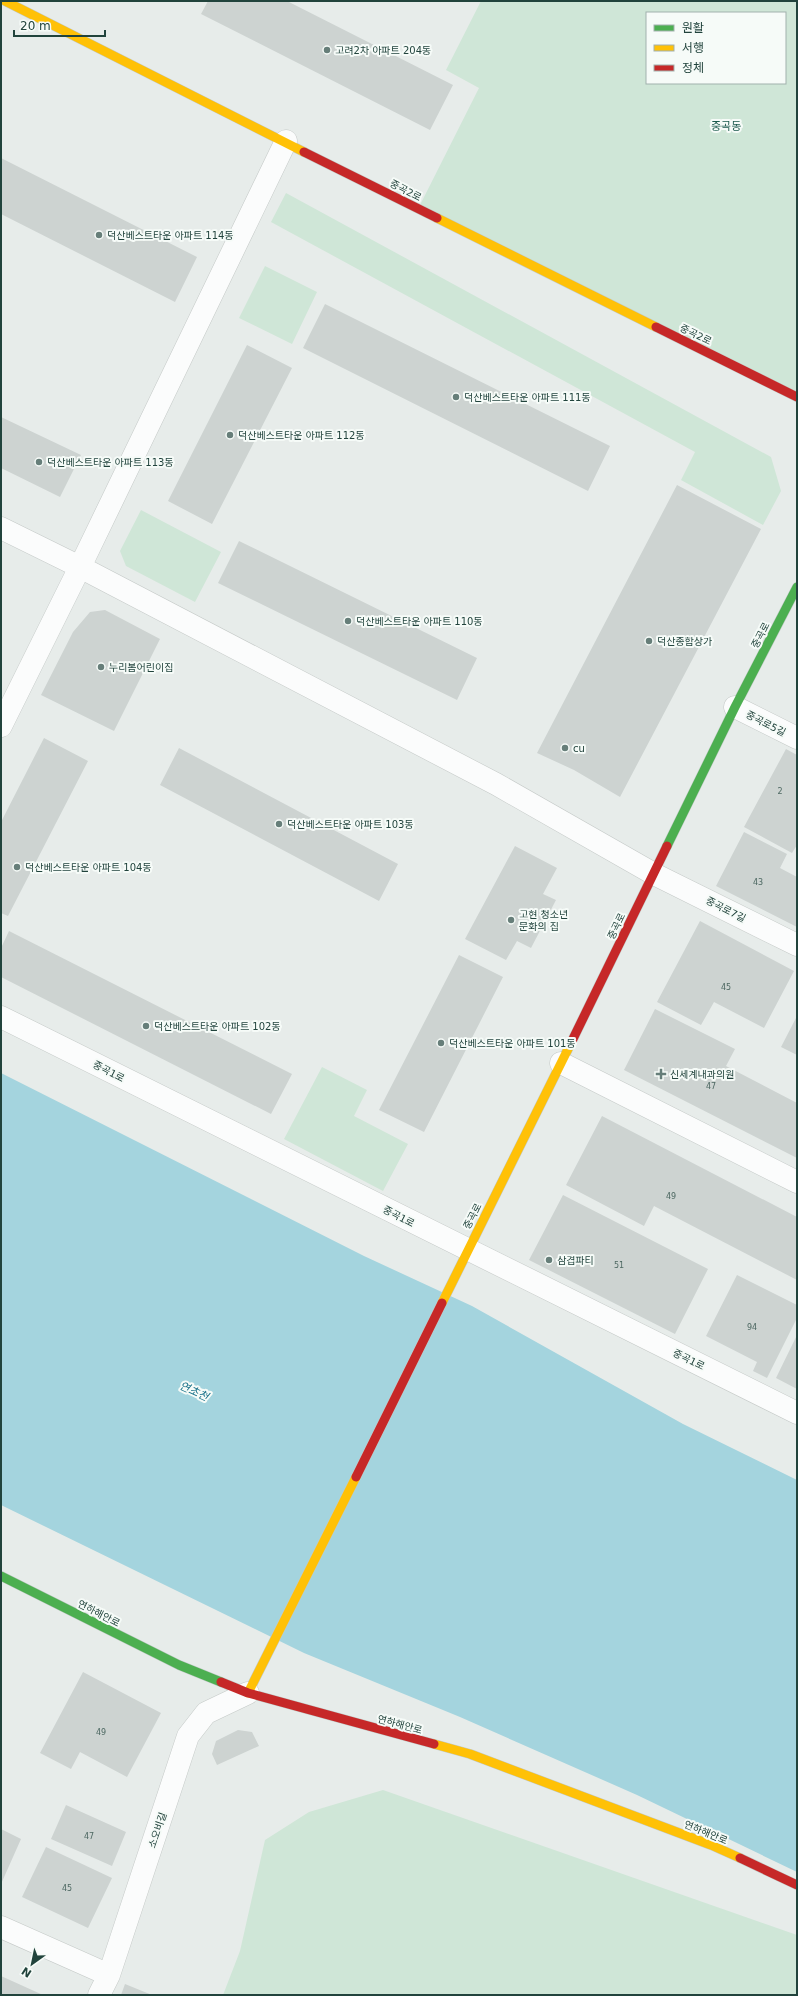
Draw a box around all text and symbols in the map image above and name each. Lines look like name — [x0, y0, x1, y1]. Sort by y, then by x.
scale bar — [14, 12, 105, 38]
legend — [646, 12, 786, 84]
text: 20 m — [20, 19, 51, 33]
text: 원활 — [682, 21, 704, 35]
text: 서행 — [682, 41, 704, 55]
marker: 고려2차 아파트 204동 — [322, 45, 332, 55]
place label: 고려2차 아파트 204동 — [335, 45, 431, 56]
text: 정체 — [682, 61, 704, 75]
district label: 중곡동 — [711, 120, 741, 133]
street label: 중곡2로 — [388, 178, 423, 203]
marker: 덕산베스트타운 아파트 114동 — [94, 230, 104, 240]
place label: 덕산베스트타운 아파트 114동 — [107, 230, 234, 241]
street label: 중곡2로 — [678, 322, 713, 347]
marker: 덕산베스트타운 아파트 111동 — [451, 392, 461, 402]
place label: 덕산베스트타운 아파트 111동 — [464, 392, 591, 403]
marker: 덕산베스트타운 아파트 112동 — [225, 430, 235, 440]
place label: 덕산베스트타운 아파트 112동 — [238, 430, 365, 441]
marker: 덕산베스트타운 아파트 113동 — [34, 457, 44, 467]
place label: 덕산베스트타운 아파트 113동 — [47, 457, 174, 468]
marker: 덕산베스트타운 아파트 110동 — [343, 616, 353, 626]
place label: 덕산베스트타운 아파트 110동 — [356, 616, 483, 627]
street label: 중곡로 — [749, 620, 772, 650]
marker: 덕산종합상가 — [644, 636, 654, 646]
place label: 덕산종합상가 — [657, 636, 712, 647]
marker: 누리봄어린이집 — [96, 662, 106, 672]
place label: 누리봄어린이집 — [109, 662, 173, 673]
street label: 중곡로5길 — [744, 709, 788, 738]
marker: cu — [560, 743, 570, 753]
place label: cu — [573, 743, 585, 754]
house number: 2 — [777, 787, 783, 796]
marker: 덕산베스트타운 아파트 103동 — [274, 819, 284, 829]
place label: 덕산베스트타운 아파트 103동 — [287, 819, 414, 830]
marker: 덕산베스트타운 아파트 104동 — [12, 862, 22, 872]
place label: 덕산베스트타운 아파트 104동 — [25, 862, 152, 873]
house number: 43 — [753, 878, 763, 887]
street label: 중곡로7길 — [704, 895, 748, 924]
place label: 고현 청소년 문화의 집 — [519, 909, 568, 932]
street label: 중곡로 — [605, 911, 627, 941]
marker: 고현 청소년 문화의 집 — [506, 915, 516, 925]
house number: 45 — [721, 983, 731, 992]
marker: 덕산베스트타운 아파트 102동 — [141, 1021, 151, 1031]
place label: 덕산베스트타운 아파트 102동 — [154, 1021, 281, 1032]
marker: 덕산베스트타운 아파트 101동 — [436, 1038, 446, 1048]
place label: 덕산베스트타운 아파트 101동 — [449, 1038, 576, 1049]
street label: 중곡1로 — [91, 1059, 126, 1084]
marker: 신세계내과의원 — [655, 1068, 667, 1080]
place label: 신세계내과의원 — [670, 1069, 734, 1080]
house number: 47 — [706, 1082, 716, 1091]
house number: 49 — [666, 1192, 676, 1201]
street label: 중곡로 — [461, 1201, 484, 1231]
street label: 중곡1로 — [381, 1204, 416, 1229]
marker: 삼겹파티 — [544, 1255, 554, 1265]
place label: 삼겹파티 — [557, 1255, 594, 1266]
house number: 51 — [614, 1261, 624, 1270]
house number: 94 — [747, 1323, 757, 1332]
street label: 중곡1로 — [671, 1347, 706, 1372]
water label: 연초천 — [177, 1379, 212, 1405]
street label: 연하해안로 — [76, 1598, 122, 1629]
street label: 연하해안로 — [376, 1713, 424, 1736]
house number: 49 — [96, 1728, 106, 1737]
street label: 소오비길 — [146, 1811, 169, 1849]
street label: 연하해안로 — [682, 1819, 729, 1846]
house number: 47 — [84, 1832, 94, 1841]
house number: 45 — [62, 1884, 72, 1893]
north arrow — [12, 1944, 52, 1984]
text: N — [19, 1964, 34, 1980]

